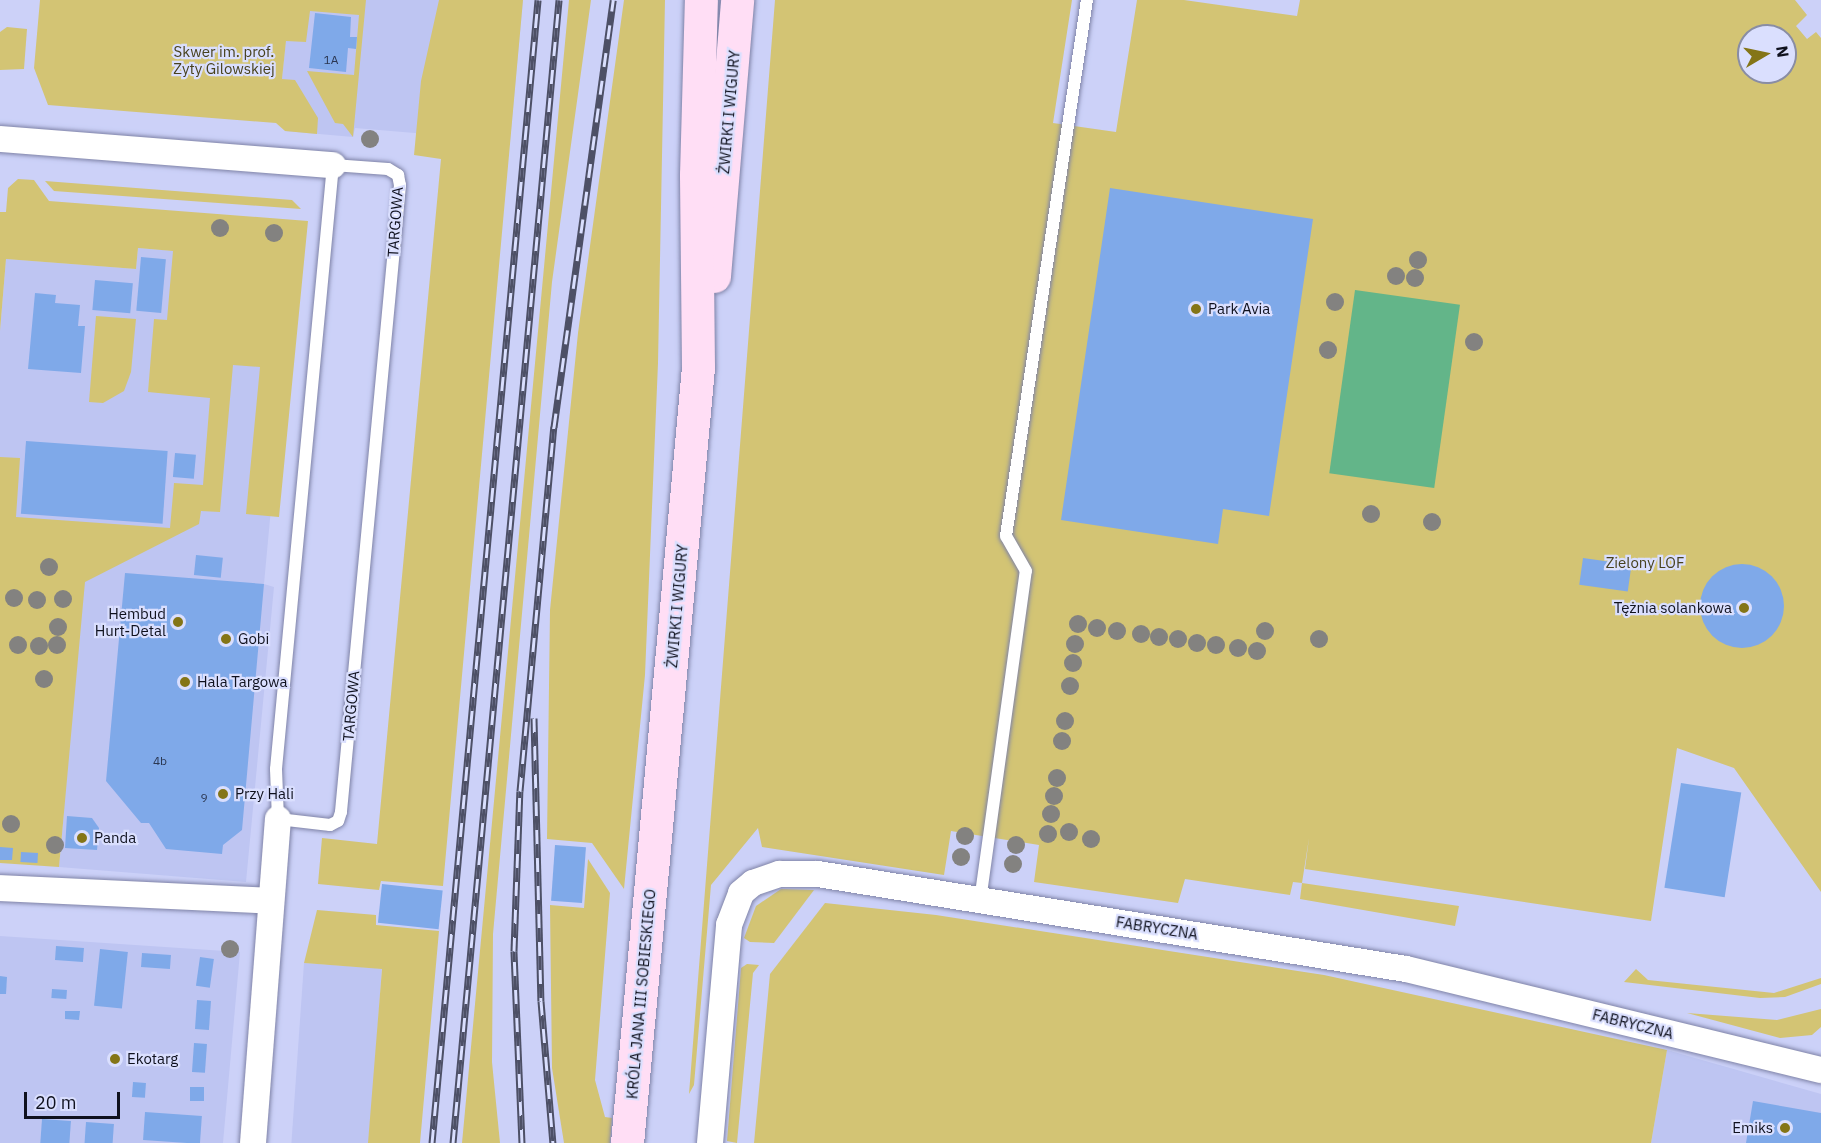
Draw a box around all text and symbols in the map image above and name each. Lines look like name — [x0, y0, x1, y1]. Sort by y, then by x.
north arrow — [1737, 24, 1797, 84]
park label: Skwer im. prof. Zyty Gilowskiej — [173, 42, 275, 77]
text: N — [1772, 44, 1794, 59]
street label: ŻWIRKI I WIGURY — [715, 49, 743, 175]
house number: 1A — [324, 53, 338, 67]
street label: TARGOWA — [384, 186, 406, 258]
place label: Park Avia — [1208, 300, 1270, 318]
marker: Park Avia — [1189, 302, 1203, 316]
street label: ŻWIRKI I WIGURY — [663, 543, 691, 669]
park label: Zielony LOF — [1606, 554, 1684, 572]
place label: Tężnia solankowa — [1614, 599, 1732, 617]
marker: Tężnia solankowa — [1737, 601, 1751, 615]
place label: Hembud Hurt-Detal — [95, 604, 166, 639]
marker: Hembud Hurt-Detal — [171, 615, 185, 629]
place label: Gobi — [238, 630, 269, 648]
marker: Gobi — [219, 632, 233, 646]
street label: TARGOWA — [339, 670, 363, 742]
place label: Hala Targowa — [197, 673, 287, 691]
marker: Hala Targowa — [178, 675, 192, 689]
house number: 4b — [153, 754, 167, 768]
place label: Przy Hali — [235, 785, 294, 803]
marker: Przy Hali — [216, 787, 230, 801]
house number: 9 — [200, 791, 208, 805]
place label: Panda — [94, 829, 136, 847]
marker: Panda — [75, 831, 89, 845]
street label: KRÓLA JANA III SOBIESKIEGO — [623, 888, 659, 1100]
street label: FABRYCZNA — [1115, 913, 1199, 943]
street label: FABRYCZNA — [1591, 1005, 1675, 1043]
place label: Ekotarg — [127, 1050, 178, 1068]
marker: Ekotarg — [108, 1052, 122, 1066]
scale bar — [27, 1080, 123, 1118]
text: 20 m — [35, 1091, 77, 1114]
place label: Emiks — [1732, 1119, 1773, 1137]
marker: Emiks — [1778, 1121, 1792, 1135]

